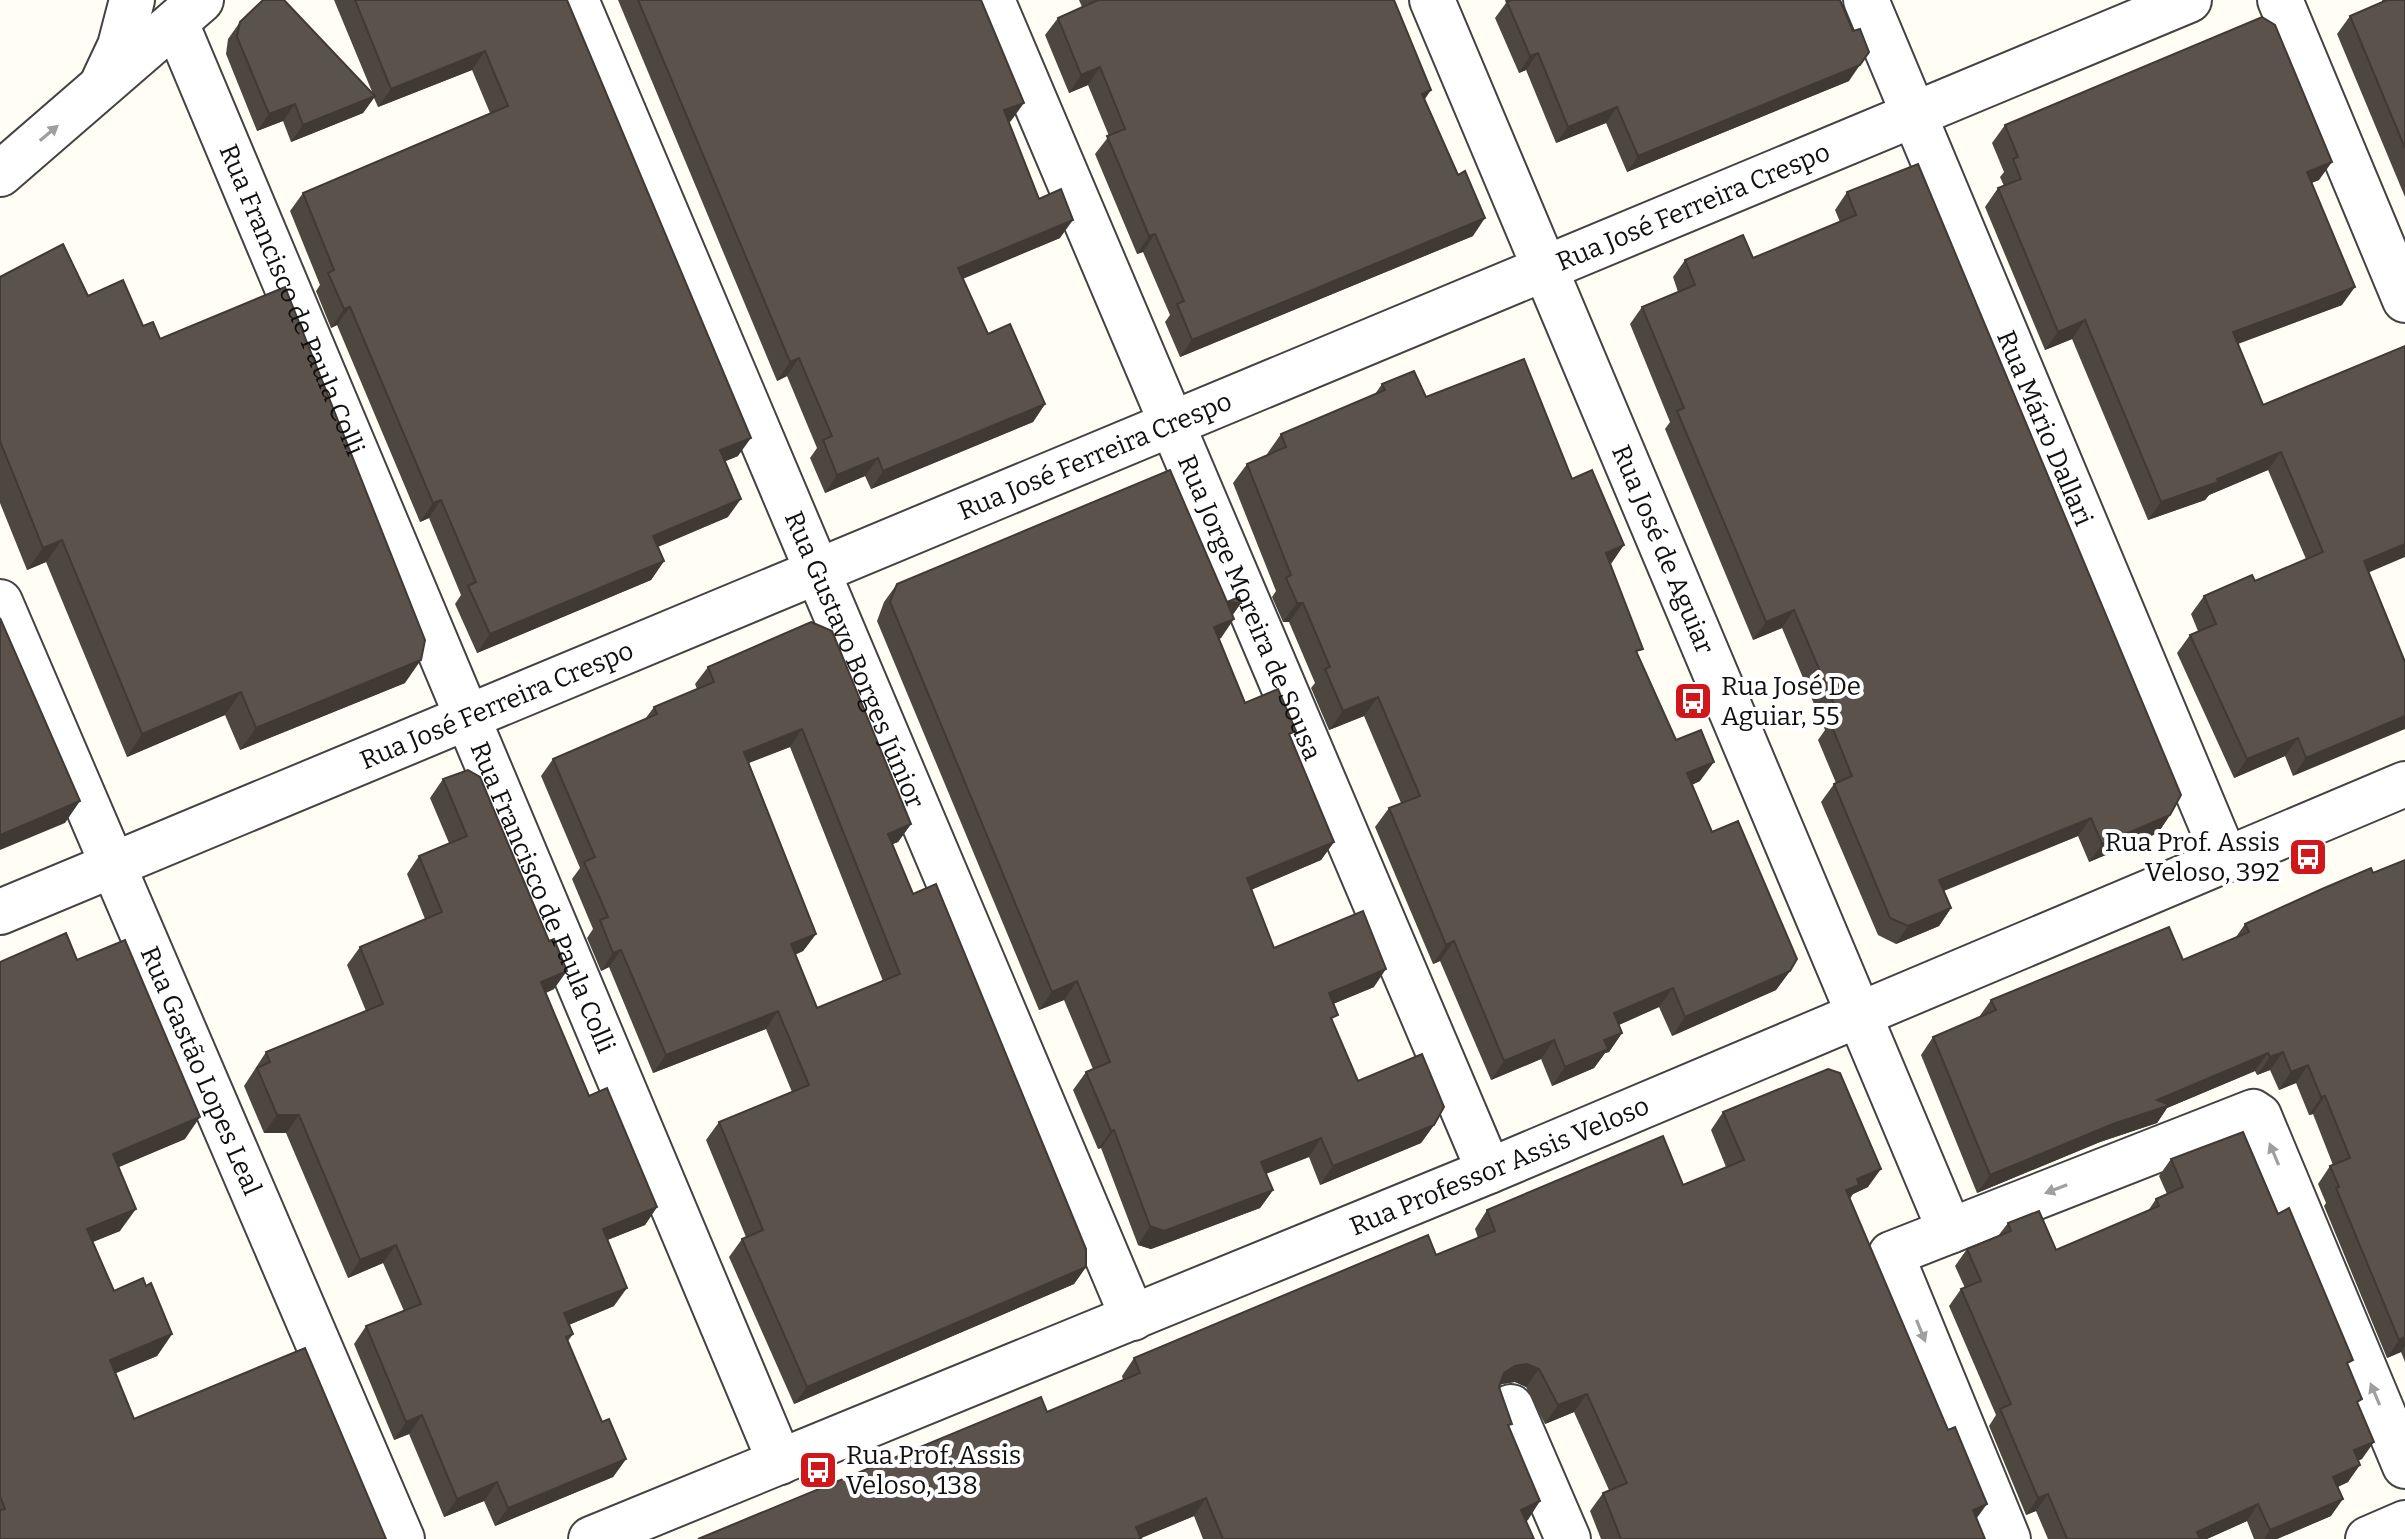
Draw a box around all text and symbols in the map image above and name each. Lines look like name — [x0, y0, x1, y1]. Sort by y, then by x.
one-way arrow — [39, 125, 59, 142]
street label: Rua José Ferreira Crespo — [1552, 136, 1834, 277]
street label: Rua Francisco de Paula Colli — [213, 139, 371, 460]
street label: Rua Mário Dallari — [1991, 326, 2100, 530]
street label: Rua José Ferreira Crespo — [953, 385, 1236, 527]
street label: Rua José de Aguiar — [1605, 440, 1721, 659]
street label: Rua Jorge Moreira de Sousa — [1171, 450, 1328, 765]
street label: Rua Gustavo Borges Júnior — [778, 506, 931, 813]
street label: Rua José Ferreira Crespo — [355, 634, 638, 776]
place label: Rua José De Aguiar, 55 — [1721, 671, 1861, 732]
bus stop icon: Rua José De Aguiar, 55 — [1672, 680, 1714, 722]
street label: Rua Francisco de Paula Colli — [464, 737, 622, 1058]
place label: Rua Prof. Assis Veloso, 392 — [2105, 827, 2280, 888]
bus stop icon: Rua Prof. Assis Veloso, 392 — [2287, 836, 2329, 878]
street label: Rua Gastão Lopes Leal — [134, 942, 268, 1200]
street label: Rua Professor Assis Veloso — [1345, 1090, 1654, 1242]
one-way arrow — [2268, 1142, 2281, 1166]
one-way arrow — [2044, 1183, 2068, 1196]
one-way arrow — [1915, 1319, 1928, 1343]
one-way arrow — [2368, 1382, 2381, 1406]
place label: Rua Prof. Assis Veloso, 138 — [846, 1440, 1021, 1501]
bus stop icon: Rua Prof. Assis Veloso, 138 — [797, 1449, 839, 1491]

